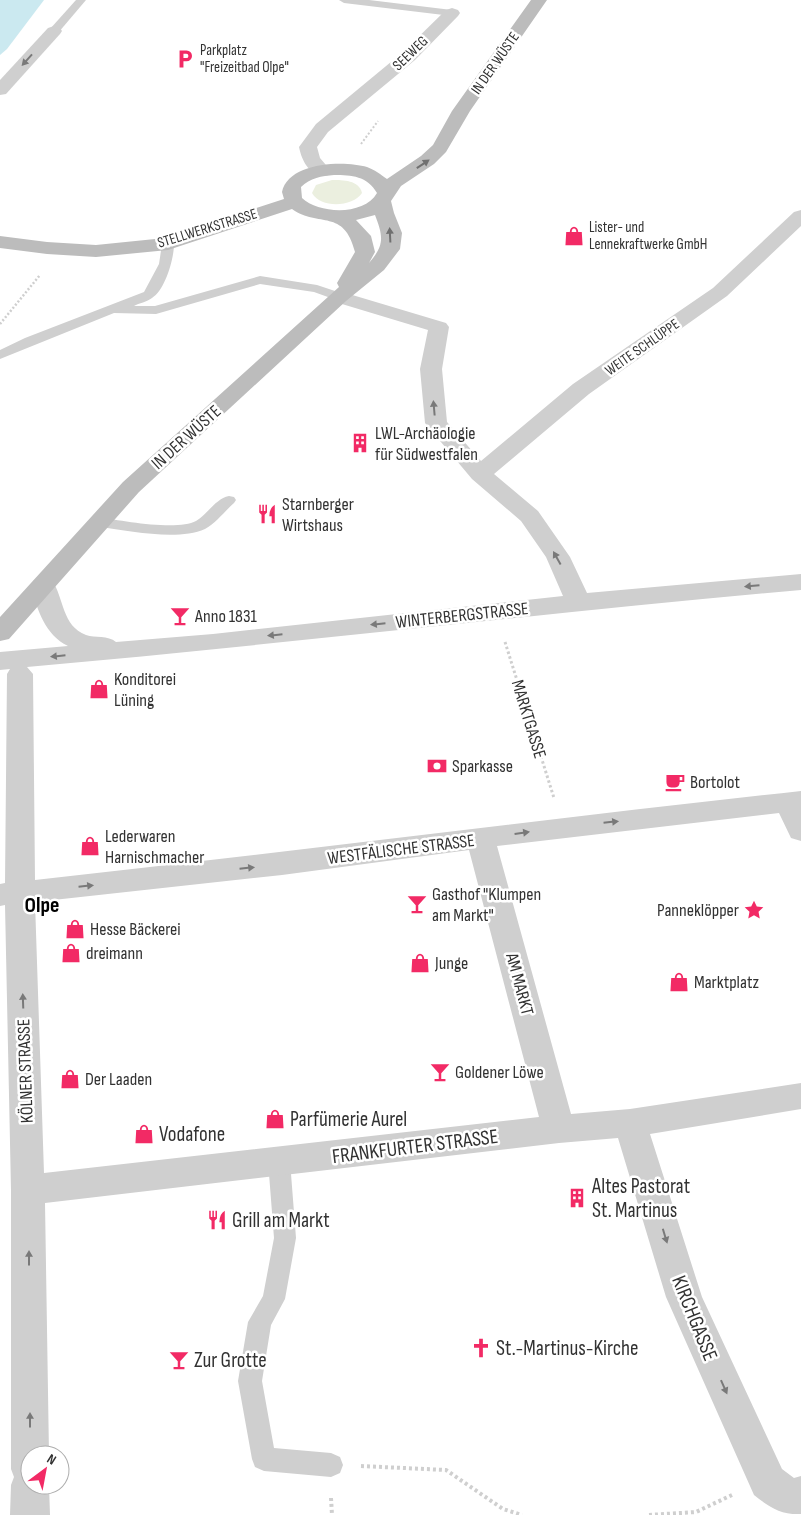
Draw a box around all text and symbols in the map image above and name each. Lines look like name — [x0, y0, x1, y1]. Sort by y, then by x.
street label: IN DER WÜSTE — [467, 28, 524, 98]
street label: SEEWEG — [389, 32, 432, 75]
place label: Parkplatz "Freizeitbad Olpe" — [200, 41, 289, 77]
parking icon: Parkplatz "Freizeitbad Olpe" — [174, 48, 196, 70]
one-way arrow — [21, 54, 33, 66]
one-way arrow — [416, 159, 430, 169]
street label: STELLWERKSTRASSE — [155, 204, 259, 253]
place label: Lister- und Lennekraftwerke GmbH — [589, 218, 707, 254]
shop icon: Lister- und Lennekraftwerke GmbH — [563, 225, 585, 247]
one-way arrow — [385, 227, 393, 243]
street label: WEITE SCHLÜPPE — [601, 315, 683, 380]
one-way arrow — [430, 400, 438, 416]
street label: IN DER WÜSTE — [147, 401, 225, 474]
place label: LWL-Archäologie für Südwestfalen — [375, 423, 478, 465]
building icon: LWL-Archäologie für Südwestfalen — [349, 432, 371, 454]
place label: Starnberger Wirtshaus — [282, 494, 354, 536]
restaurant icon: Starnberger Wirtshaus — [256, 503, 278, 525]
one-way arrow — [553, 550, 561, 565]
one-way arrow — [744, 582, 760, 590]
street label: WINTERBERGSTRASSE — [395, 598, 530, 633]
bar icon: Anno 1831 — [169, 605, 191, 627]
place label: Anno 1831 — [194, 606, 258, 627]
one-way arrow — [369, 620, 385, 628]
one-way arrow — [266, 631, 282, 639]
one-way arrow — [50, 652, 66, 660]
place label: Konditorei Lüning — [114, 669, 176, 711]
street label: MARKTGASSE — [507, 677, 550, 761]
shop icon: Konditorei Lüning — [88, 678, 110, 700]
bank icon: Sparkasse — [426, 755, 448, 777]
place label: Sparkasse — [452, 756, 513, 777]
cafe icon: Bortolot — [664, 771, 686, 793]
place label: Bortolot — [690, 772, 740, 793]
one-way arrow — [603, 818, 619, 826]
place label: Lederwaren Harnischmacher — [105, 826, 204, 868]
one-way arrow — [514, 829, 530, 837]
street label: WESTFÄLISCHE STRASSE — [326, 830, 476, 869]
shop icon: Lederwaren Harnischmacher — [79, 835, 101, 857]
one-way arrow — [239, 864, 255, 872]
one-way arrow — [78, 882, 94, 890]
place label: Gasthof "Klumpen am Markt" — [432, 884, 541, 926]
district label: Olpe — [25, 892, 59, 919]
bar icon: Gasthof "Klumpen am Markt" — [406, 893, 428, 915]
place icon: Panneklöpper — [743, 899, 765, 921]
place label: Panneklöpper — [657, 900, 739, 921]
shop icon: Hesse Bäckerei — [64, 918, 86, 940]
place label: Hesse Bäckerei — [90, 919, 181, 940]
shop icon: dreimann — [60, 942, 82, 964]
place label: dreimann — [86, 943, 143, 964]
street label: AM MARKT — [501, 950, 538, 1018]
shop icon: Junge — [409, 952, 431, 974]
place label: Junge — [434, 953, 468, 974]
shop icon: Marktplatz — [668, 971, 690, 993]
place label: Marktplatz — [694, 972, 760, 993]
one-way arrow — [18, 993, 26, 1009]
street label: KÖLNER STRASSE — [13, 1018, 38, 1124]
bar icon: Goldener Löwe — [429, 1061, 451, 1083]
place label: Goldener Löwe — [455, 1062, 544, 1083]
shop icon: Der Laaden — [59, 1068, 81, 1090]
place label: Der Laaden — [85, 1069, 152, 1090]
place label: Parfümerie Aurel — [290, 1107, 407, 1132]
shop icon: Parfümerie Aurel — [264, 1108, 286, 1130]
place label: Vodafone — [159, 1122, 225, 1147]
shop icon: Vodafone — [133, 1123, 155, 1145]
street label: FRANKFURTER STRASSE — [331, 1124, 500, 1169]
place label: Altes Pastorat St. Martinus — [591, 1174, 690, 1223]
building icon: Altes Pastorat St. Martinus — [566, 1187, 588, 1209]
place label: Grill am Markt — [232, 1208, 330, 1233]
restaurant icon: Grill am Markt — [206, 1209, 228, 1231]
one-way arrow — [661, 1229, 669, 1244]
one-way arrow — [25, 1250, 33, 1266]
street label: KIRCHGASSE — [666, 1272, 723, 1365]
place label: St.-Martinus-Kirche — [496, 1336, 639, 1361]
church icon: St.-Martinus-Kirche — [470, 1337, 492, 1359]
place label: Zur Grotte — [194, 1348, 267, 1373]
bar icon: Zur Grotte — [168, 1349, 190, 1371]
one-way arrow — [721, 1380, 729, 1394]
one-way arrow — [26, 1412, 34, 1428]
north arrow — [20, 1445, 70, 1495]
text: N — [44, 1450, 59, 1469]

